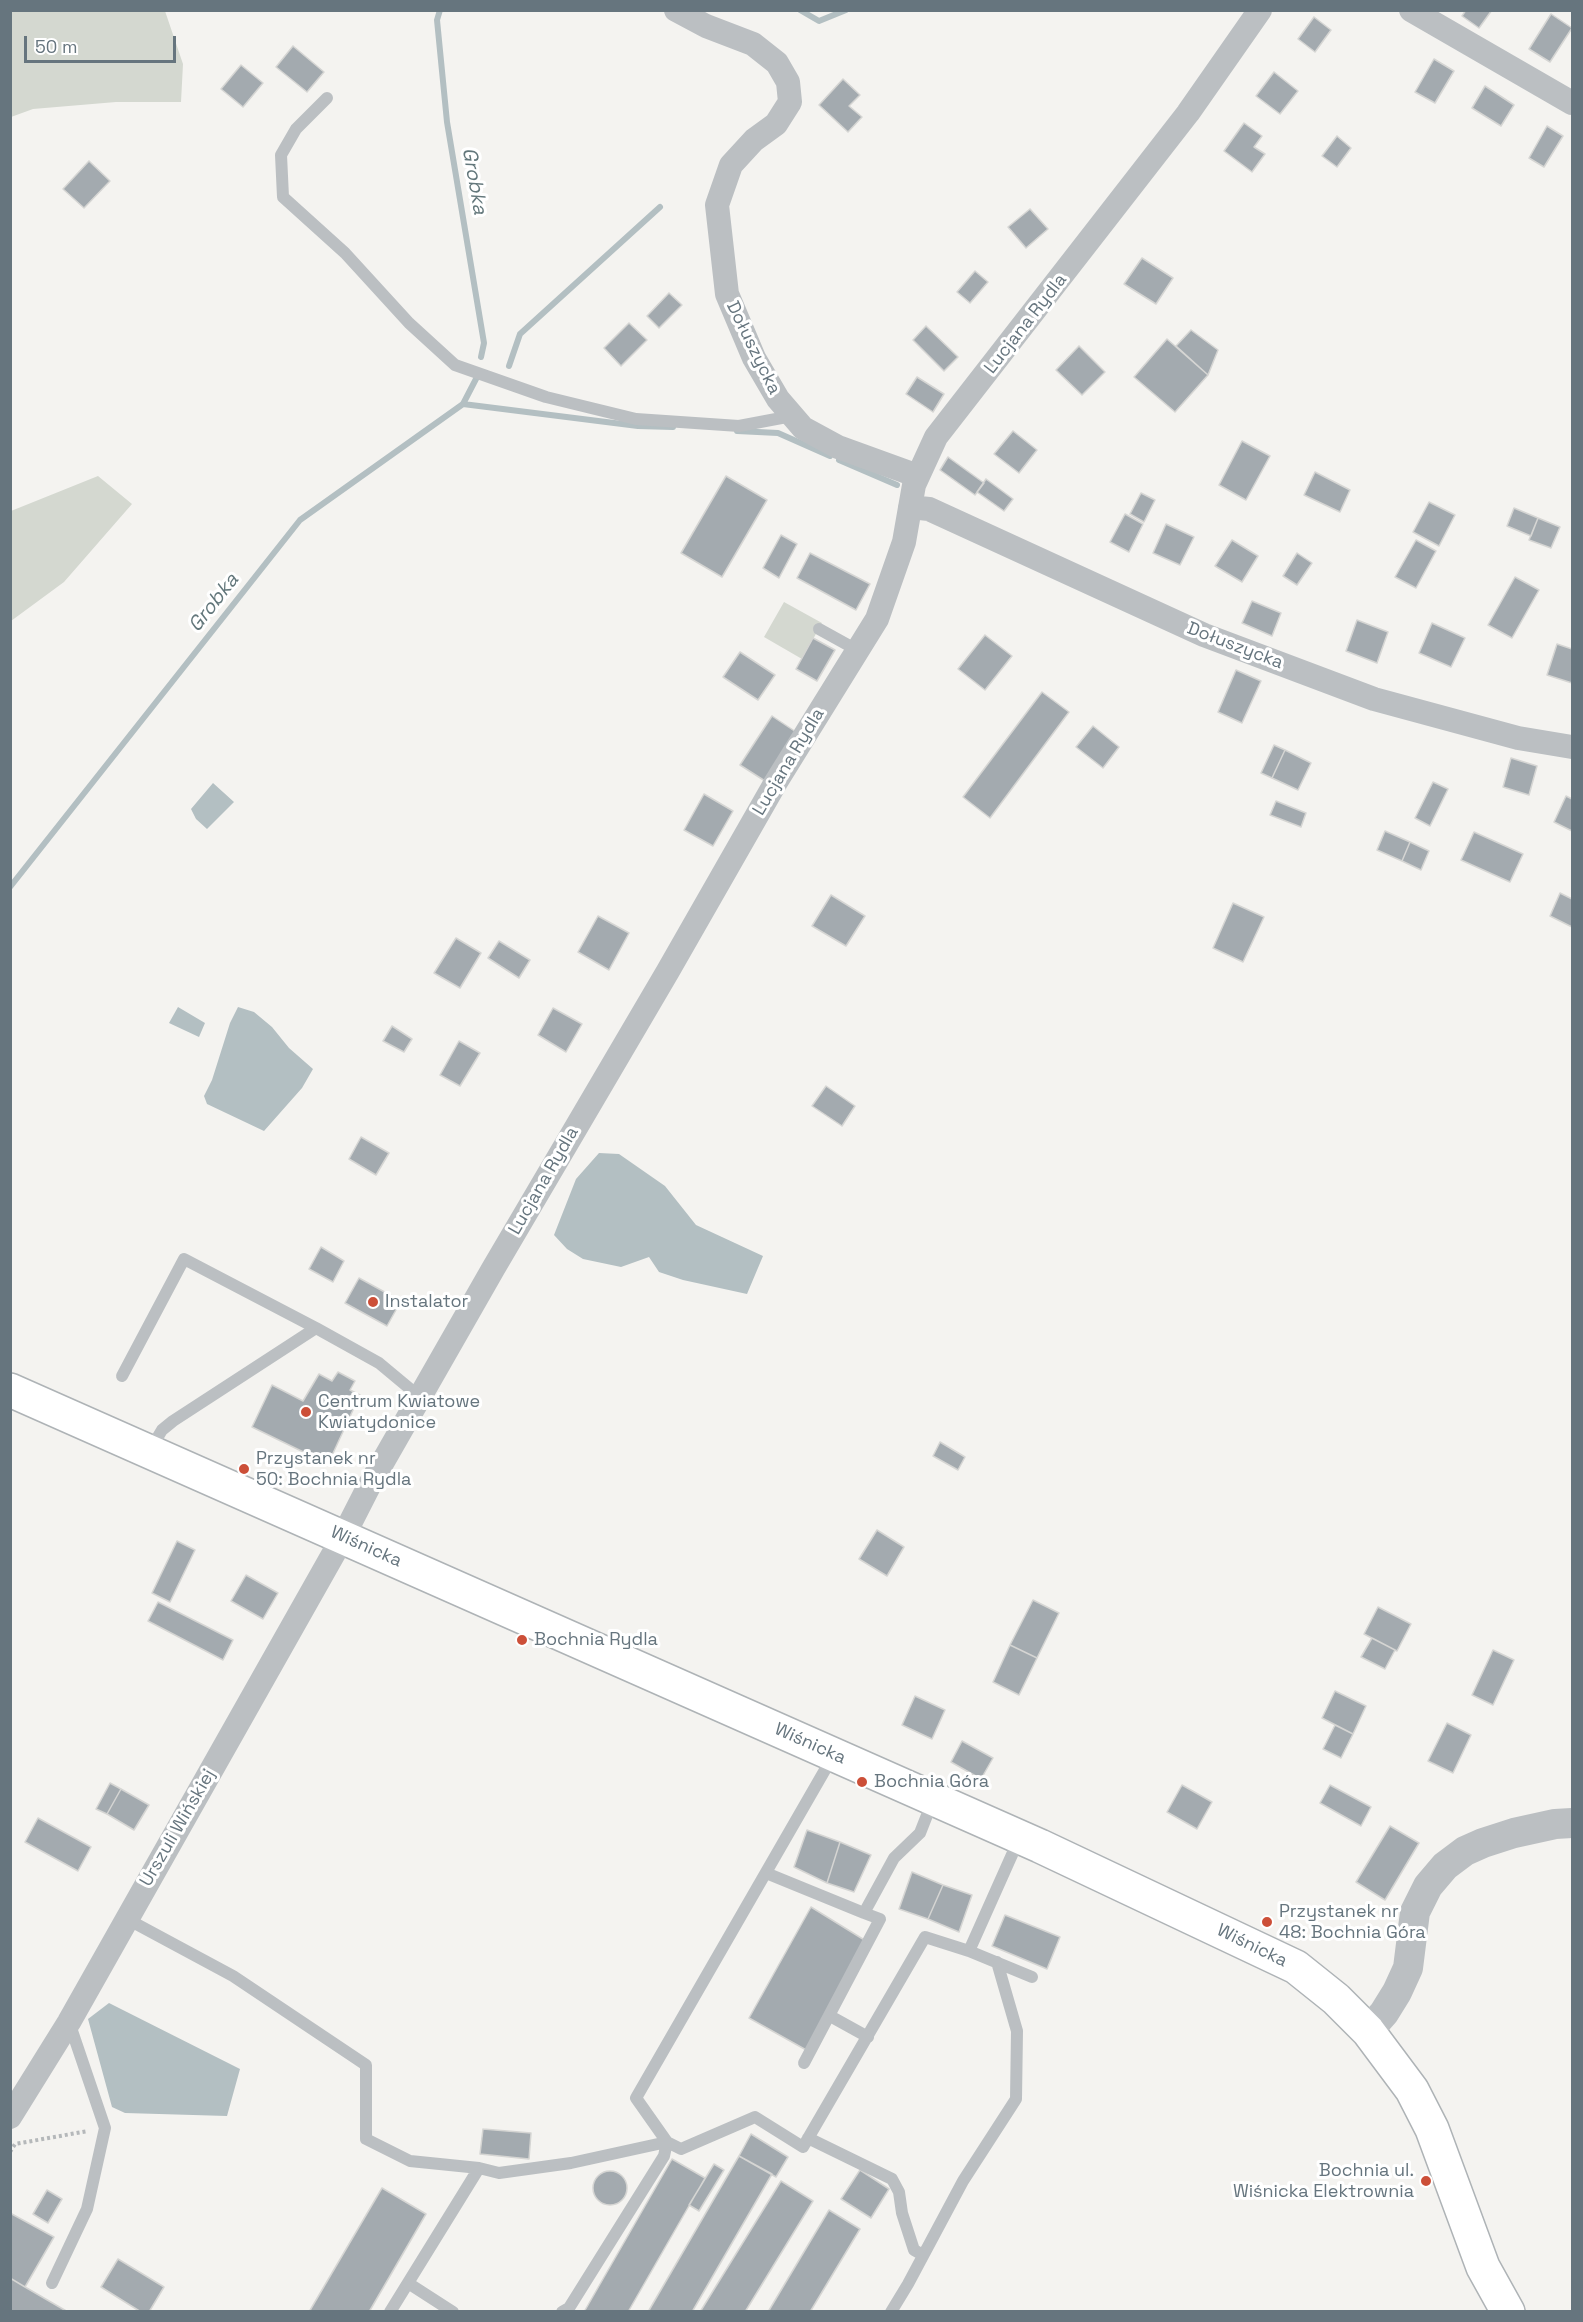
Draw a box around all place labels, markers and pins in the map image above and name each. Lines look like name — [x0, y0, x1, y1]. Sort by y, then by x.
place label: Instalator — [385, 1291, 468, 1313]
marker: Instalator — [366, 1295, 380, 1309]
place label: Centrum Kwiatowe Kwiatydonice — [318, 1391, 480, 1434]
marker: Centrum Kwiatowe Kwiatydonice — [299, 1405, 313, 1419]
place label: Przystanek nr 50: Bochnia Rydla — [256, 1448, 411, 1490]
marker: Przystanek nr 50: Bochnia Rydla — [237, 1462, 251, 1476]
place label: Bochnia Rydla — [534, 1629, 658, 1651]
marker: Bochnia Rydla — [515, 1633, 529, 1647]
place label: Bochnia Góra — [874, 1771, 989, 1793]
marker: Bochnia Góra — [855, 1775, 869, 1789]
place label: Przystanek nr 48: Bochnia Góra — [1279, 1901, 1426, 1944]
marker: Przystanek nr 48: Bochnia Góra — [1260, 1915, 1274, 1929]
place label: Bochnia ul. Wiśnicka Elektrownia — [1233, 2160, 1414, 2202]
marker: Bochnia ul. Wiśnicka Elektrownia — [1419, 2174, 1433, 2188]

